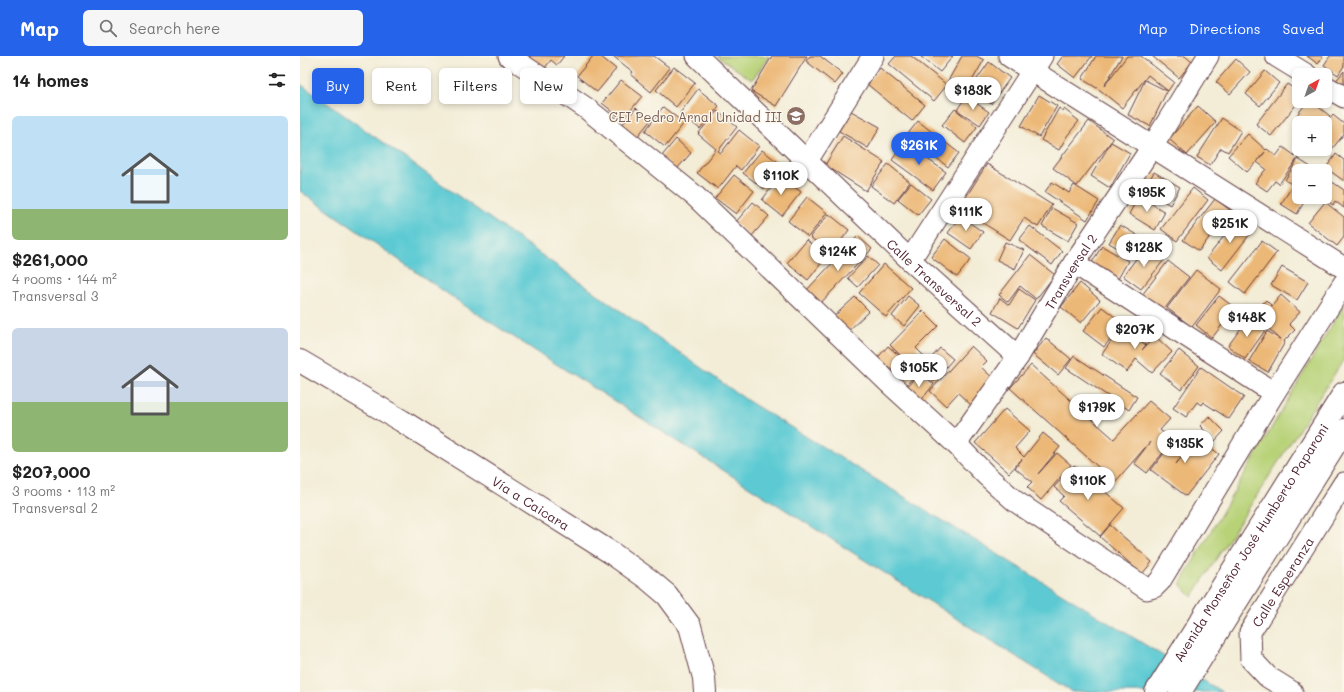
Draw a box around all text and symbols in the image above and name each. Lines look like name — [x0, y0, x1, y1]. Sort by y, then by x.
search box — [83, 10, 363, 46]
text: Map — [20, 16, 59, 41]
icon: search — [97, 17, 119, 39]
text: Search here — [129, 18, 220, 38]
text: Map — [1139, 19, 1167, 38]
text: Directions — [1189, 19, 1260, 38]
text: Saved — [1282, 19, 1324, 38]
chip: Buy — [312, 68, 364, 104]
chip: Rent — [372, 68, 431, 104]
chip: Filters — [439, 68, 512, 104]
chip: New — [520, 68, 577, 104]
north arrow — [1292, 68, 1332, 108]
map controls — [1292, 68, 1332, 204]
text: 14 homes — [12, 69, 89, 91]
icon: filters — [266, 69, 288, 91]
pin: $183K — [945, 77, 1001, 111]
text: $183K — [954, 81, 992, 98]
school or university icon: CEI Pedro Arnal Unidad III — [785, 105, 807, 127]
place label: CEI Pedro Arnal Unidad III — [609, 108, 782, 125]
button: + — [1292, 116, 1332, 156]
pin: $261K — [891, 132, 947, 166]
text: $261K — [900, 136, 938, 153]
icon: home — [114, 142, 186, 214]
pin: $110K — [753, 162, 809, 196]
button: − — [1292, 164, 1332, 204]
text: $110K — [763, 166, 799, 183]
pin: $195K — [1119, 179, 1175, 213]
text: $195K — [1128, 183, 1166, 200]
pin: $111K — [938, 198, 994, 232]
text: $111K — [949, 202, 983, 219]
pin: $251K — [1202, 210, 1258, 244]
text: $251K — [1211, 214, 1249, 231]
street label: Transversal 2 — [1040, 230, 1100, 312]
street label: Calle Transversal 2 — [884, 234, 986, 329]
pin: $128K — [1116, 234, 1172, 268]
pin: $124K — [810, 238, 866, 272]
text: $128K — [1125, 238, 1163, 255]
text: $124K — [819, 242, 857, 259]
text: $261,000 — [12, 248, 88, 270]
text: 4 rooms · 144 m² — [12, 270, 117, 287]
text: Transversal 3 — [12, 287, 98, 304]
pin: $148K — [1219, 304, 1275, 338]
text: $148K — [1228, 308, 1266, 325]
pin: $207K — [1107, 316, 1163, 350]
text: $207K — [1115, 320, 1155, 337]
icon: home — [114, 354, 186, 426]
pin: $105K — [891, 354, 947, 388]
text: $105K — [900, 358, 938, 375]
pin: $179K — [1069, 394, 1125, 428]
text: $179K — [1078, 398, 1116, 415]
street label: Avenida Monseñor José Humberto Paparoni — [1169, 420, 1331, 664]
pin: $135K — [1157, 430, 1213, 464]
text: $135K — [1166, 434, 1204, 451]
text: $207,000 — [12, 460, 90, 482]
pin: $110K — [1060, 467, 1116, 501]
street label: Vía a Caicara — [489, 471, 573, 533]
text: $110K — [1070, 471, 1106, 488]
text: 3 rooms · 113 m² — [12, 482, 115, 499]
text: Transversal 2 — [12, 499, 98, 516]
street label: Calle Esperanza — [1247, 533, 1317, 630]

